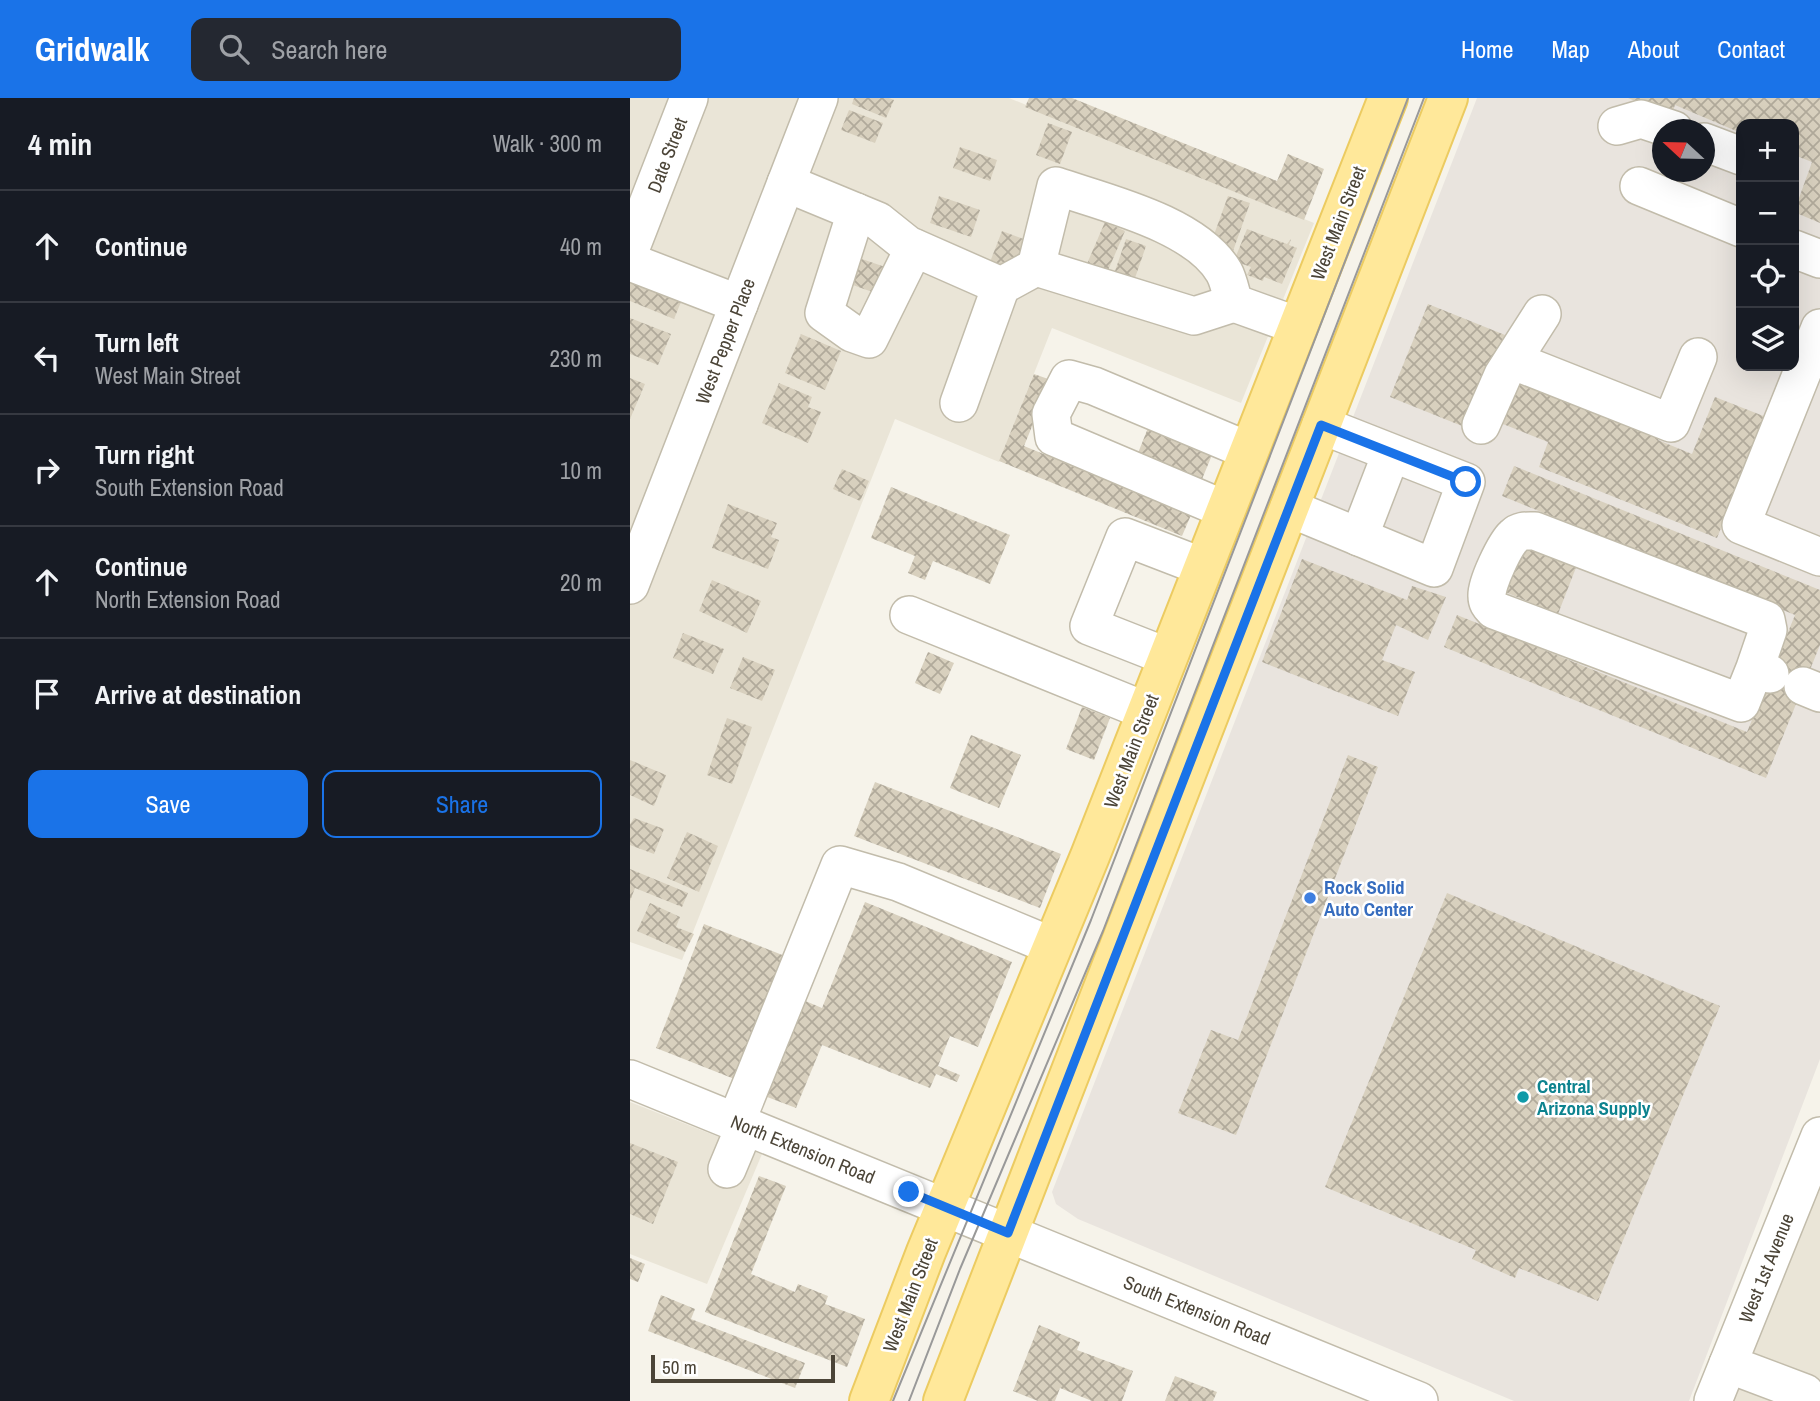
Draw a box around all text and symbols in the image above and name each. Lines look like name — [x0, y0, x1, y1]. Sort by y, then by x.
search box — [191, 18, 681, 81]
text: Gridwalk — [35, 27, 149, 71]
icon: search — [215, 30, 253, 68]
text: Search here — [271, 32, 387, 67]
text: Home — [1461, 33, 1513, 65]
text: Map — [1551, 33, 1590, 65]
text: About — [1628, 33, 1679, 65]
text: Contact — [1717, 33, 1785, 65]
street label: Date Street — [641, 113, 693, 196]
north arrow — [1652, 119, 1715, 182]
map controls — [1736, 119, 1799, 371]
button: + — [1736, 119, 1799, 182]
text: 4 min — [28, 124, 92, 164]
text: Walk · 300 m — [493, 128, 602, 159]
street label: West Main Street — [1304, 162, 1372, 284]
button: − — [1736, 182, 1799, 245]
icon: ahead — [28, 227, 66, 265]
text: Continue — [95, 229, 187, 264]
text: 40 m — [560, 231, 602, 262]
button: locate — [1736, 245, 1799, 308]
street label: West Pepper Place — [689, 274, 761, 408]
button: layers — [1736, 308, 1799, 371]
text: Turn left — [95, 325, 179, 360]
icon: left — [28, 339, 66, 377]
text: 230 m — [550, 343, 602, 374]
text: West Main Street — [95, 360, 240, 391]
text: Turn right — [95, 437, 194, 472]
icon: right — [28, 451, 66, 489]
text: 10 m — [560, 455, 602, 486]
route start — [1450, 466, 1481, 497]
text: South Extension Road — [95, 472, 284, 503]
text: Continue — [95, 549, 187, 584]
icon: ahead — [28, 563, 66, 601]
text: 20 m — [560, 567, 602, 598]
text: North Extension Road — [95, 584, 281, 615]
icon: arrive — [28, 675, 66, 713]
text: Arrive at destination — [95, 677, 301, 712]
street label: West Main Street — [1097, 690, 1165, 812]
button: Save — [28, 770, 308, 838]
button: Share — [322, 770, 602, 838]
place label: Rock Solid Auto Center — [1324, 874, 1413, 922]
marker: Rock Solid Auto Center — [1302, 890, 1318, 906]
place label: Central Arizona Supply — [1537, 1073, 1651, 1121]
marker: Central Arizona Supply — [1515, 1089, 1531, 1105]
street label: North Extension Road — [727, 1108, 879, 1190]
route end — [893, 1176, 924, 1207]
street label: West 1st Avenue — [1732, 1209, 1800, 1327]
street label: West Main Street — [876, 1234, 944, 1356]
street label: South Extension Road — [1120, 1269, 1274, 1351]
scale bar — [651, 1352, 835, 1384]
text: 50 m — [662, 1354, 697, 1380]

